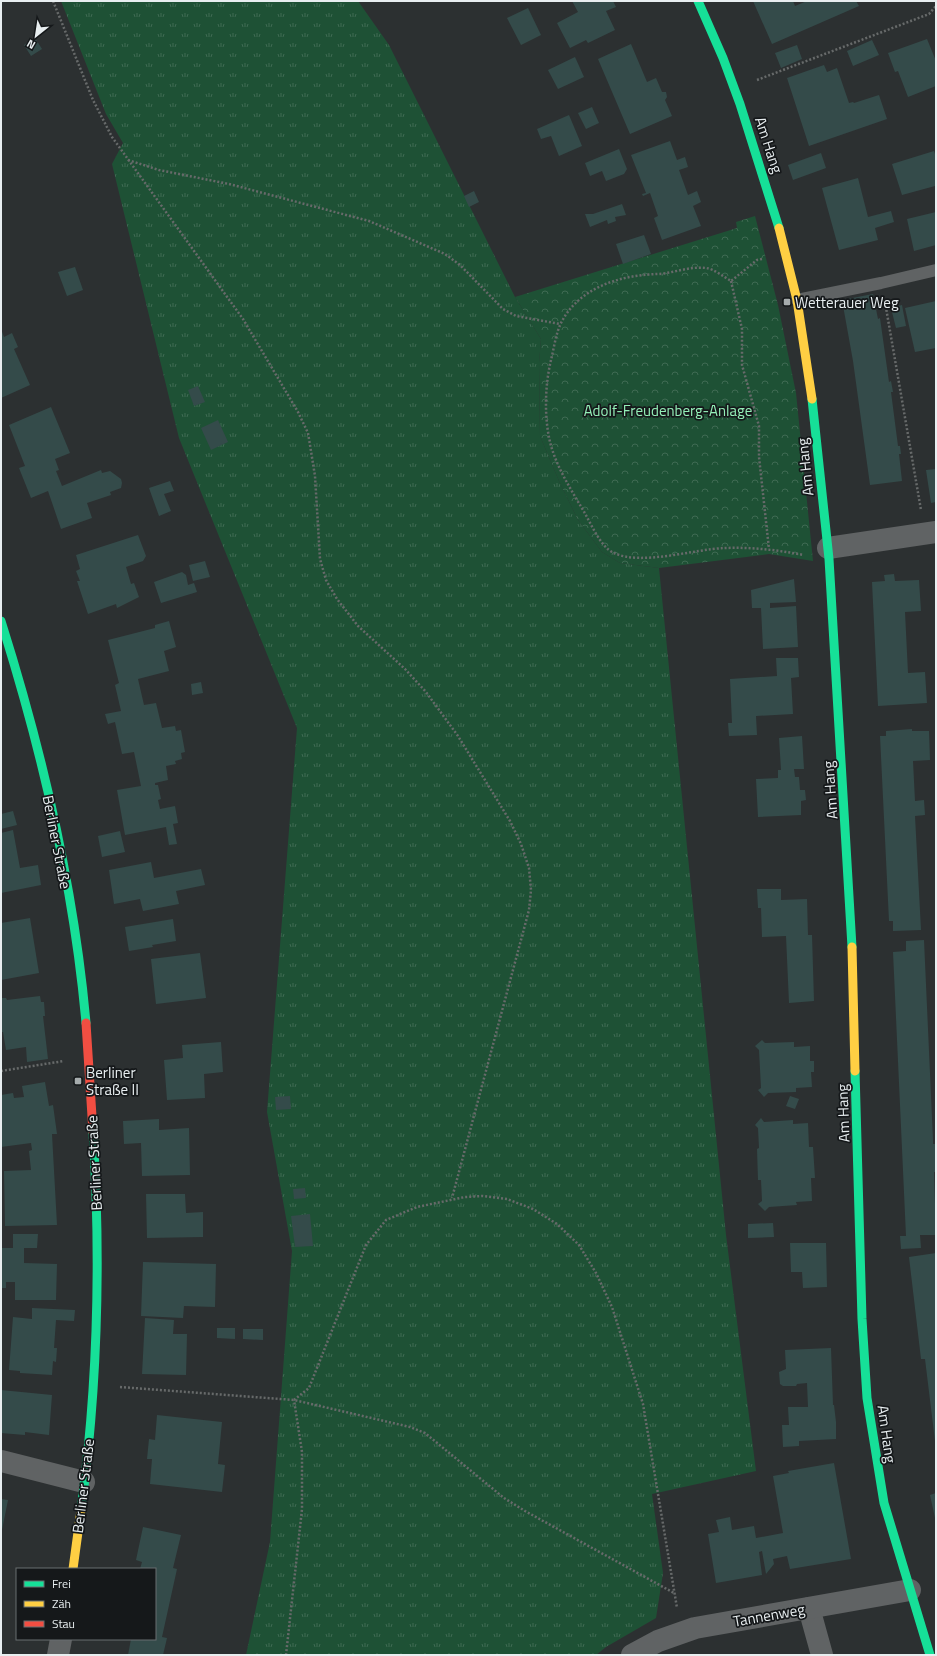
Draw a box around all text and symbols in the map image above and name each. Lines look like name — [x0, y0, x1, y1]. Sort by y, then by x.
north arrow — [16, 16, 56, 56]
text: N — [24, 36, 38, 53]
street label: Am Hang — [749, 114, 789, 176]
place label: Wetterauer Weg — [795, 291, 899, 314]
marker: Wetterauer Weg — [782, 297, 792, 307]
park label: Adolf-Freudenberg-Anlage — [584, 399, 752, 422]
street label: Am Hang — [790, 437, 819, 497]
street label: Am Hang — [816, 760, 844, 820]
street label: Berliner Straße — [37, 793, 77, 891]
place label: Berliner Straße II — [86, 1061, 139, 1101]
marker: Berliner Straße II — [73, 1076, 83, 1086]
street label: Am Hang — [830, 1083, 856, 1142]
street label: Berliner Straße — [80, 1115, 108, 1211]
street label: Am Hang — [872, 1404, 902, 1465]
street label: Berliner Straße — [66, 1437, 100, 1535]
legend — [16, 1568, 156, 1640]
text: Frei — [52, 1574, 71, 1593]
text: Zäh — [52, 1594, 71, 1613]
street label: Tannenweg — [731, 1597, 807, 1633]
text: Stau — [52, 1614, 75, 1633]

